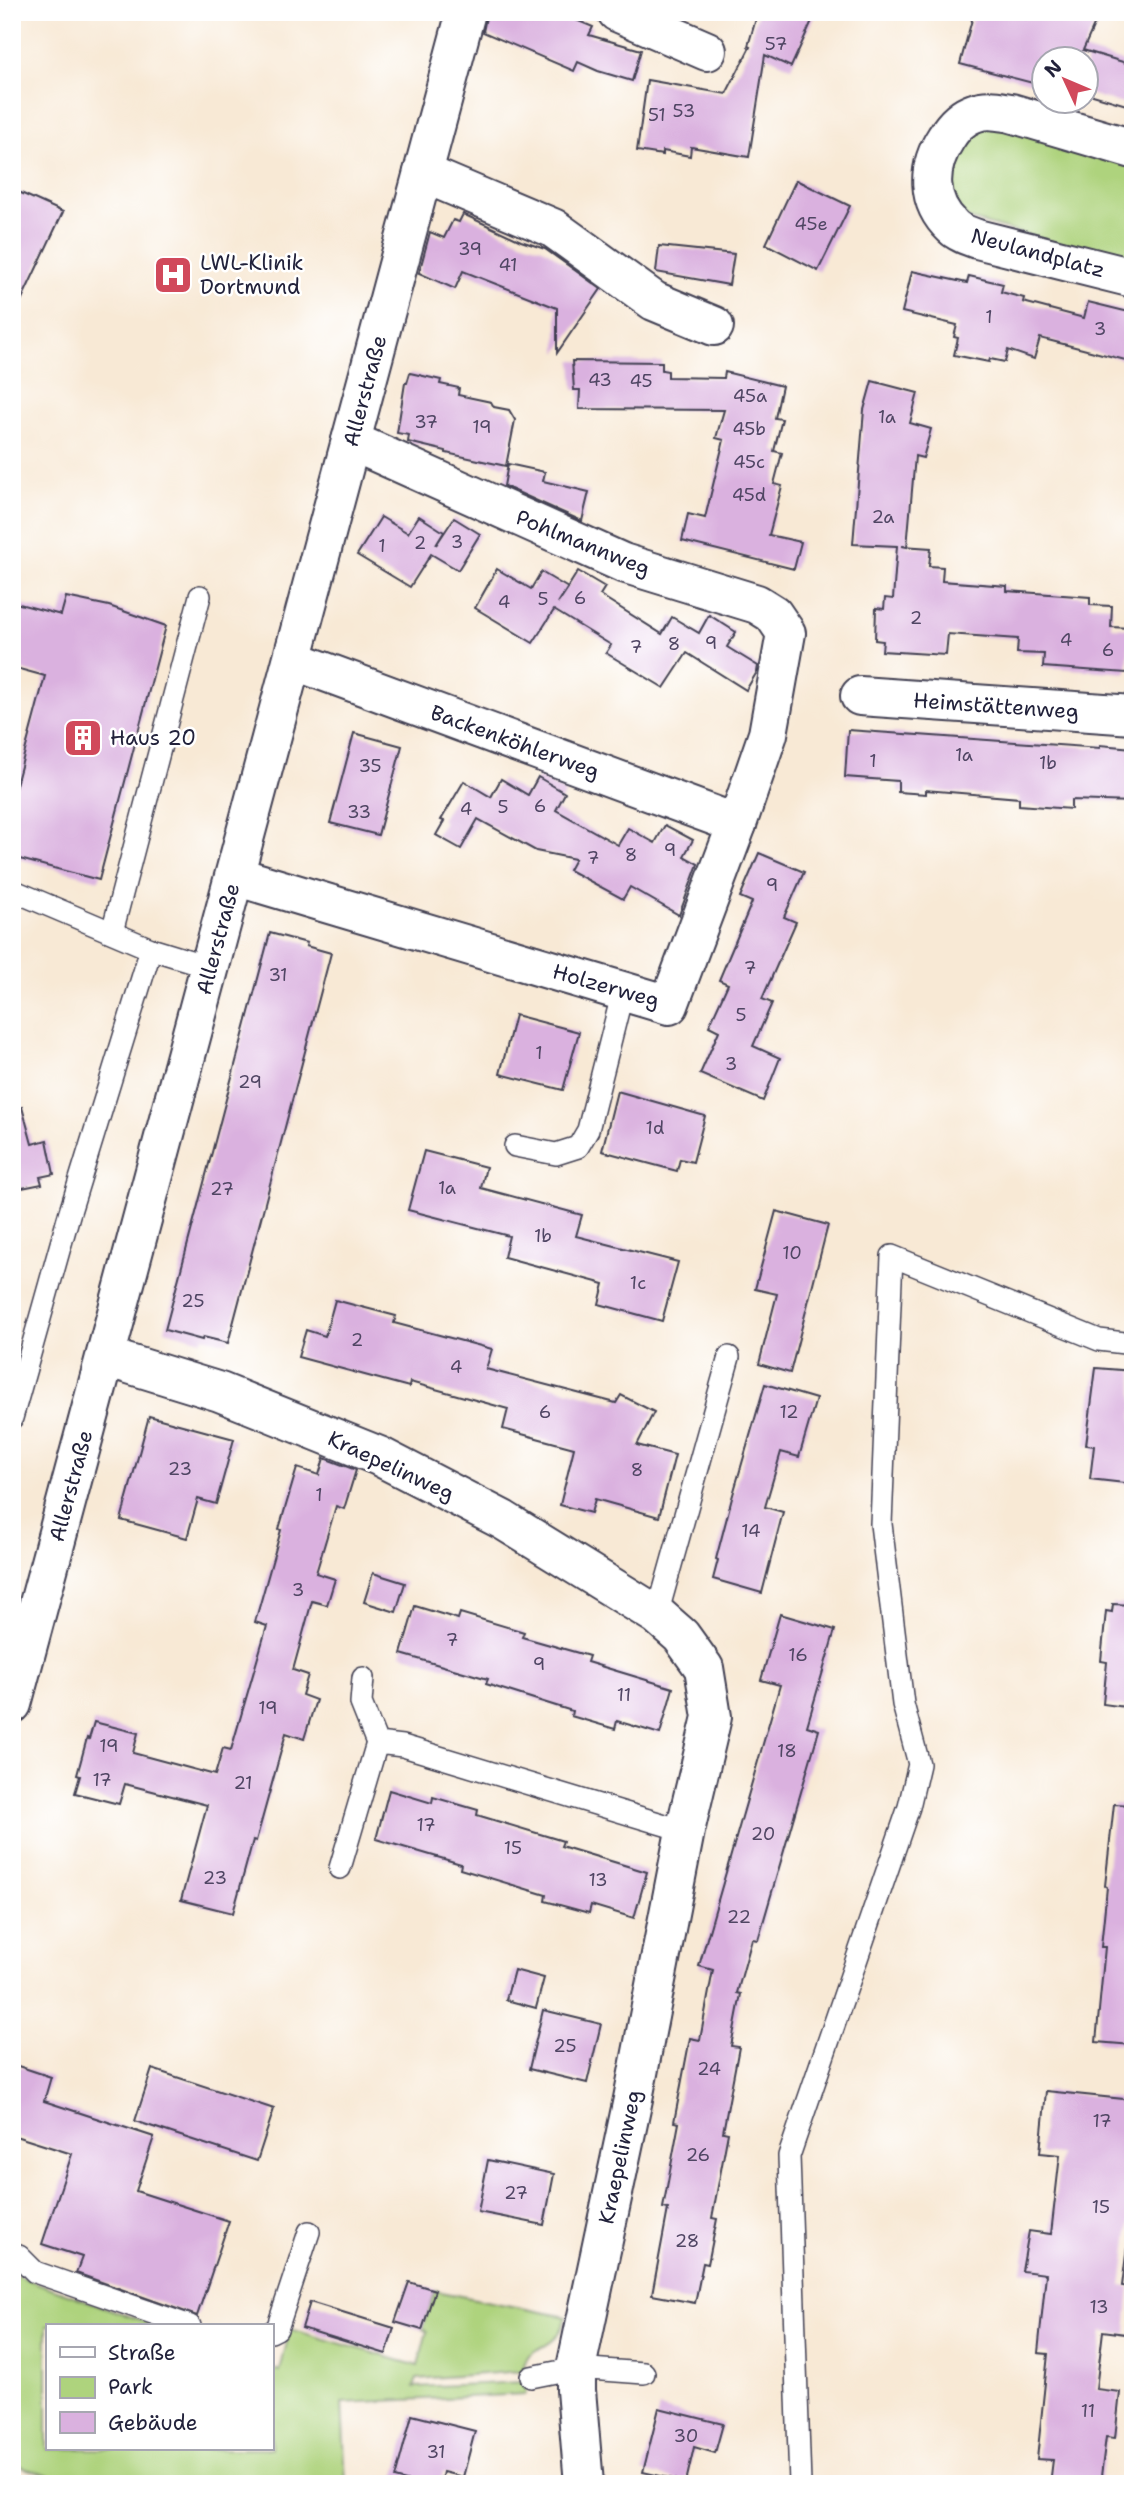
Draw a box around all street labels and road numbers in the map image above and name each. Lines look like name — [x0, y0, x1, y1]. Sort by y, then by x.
street label: Neulandplatz — [968, 222, 1108, 284]
street label: Allerstraße — [337, 332, 393, 450]
street label: Pohlmannweg — [512, 503, 654, 583]
street label: Heimstättenweg — [912, 686, 1080, 726]
street label: Backenköhlerweg — [427, 698, 603, 786]
street label: Allerstraße — [190, 880, 246, 998]
street label: Holzerweg — [549, 957, 663, 1015]
street label: Kraepelinweg — [323, 1424, 459, 1508]
street label: Allerstraße — [43, 1427, 99, 1545]
street label: Kraepelinweg — [592, 2087, 648, 2227]

